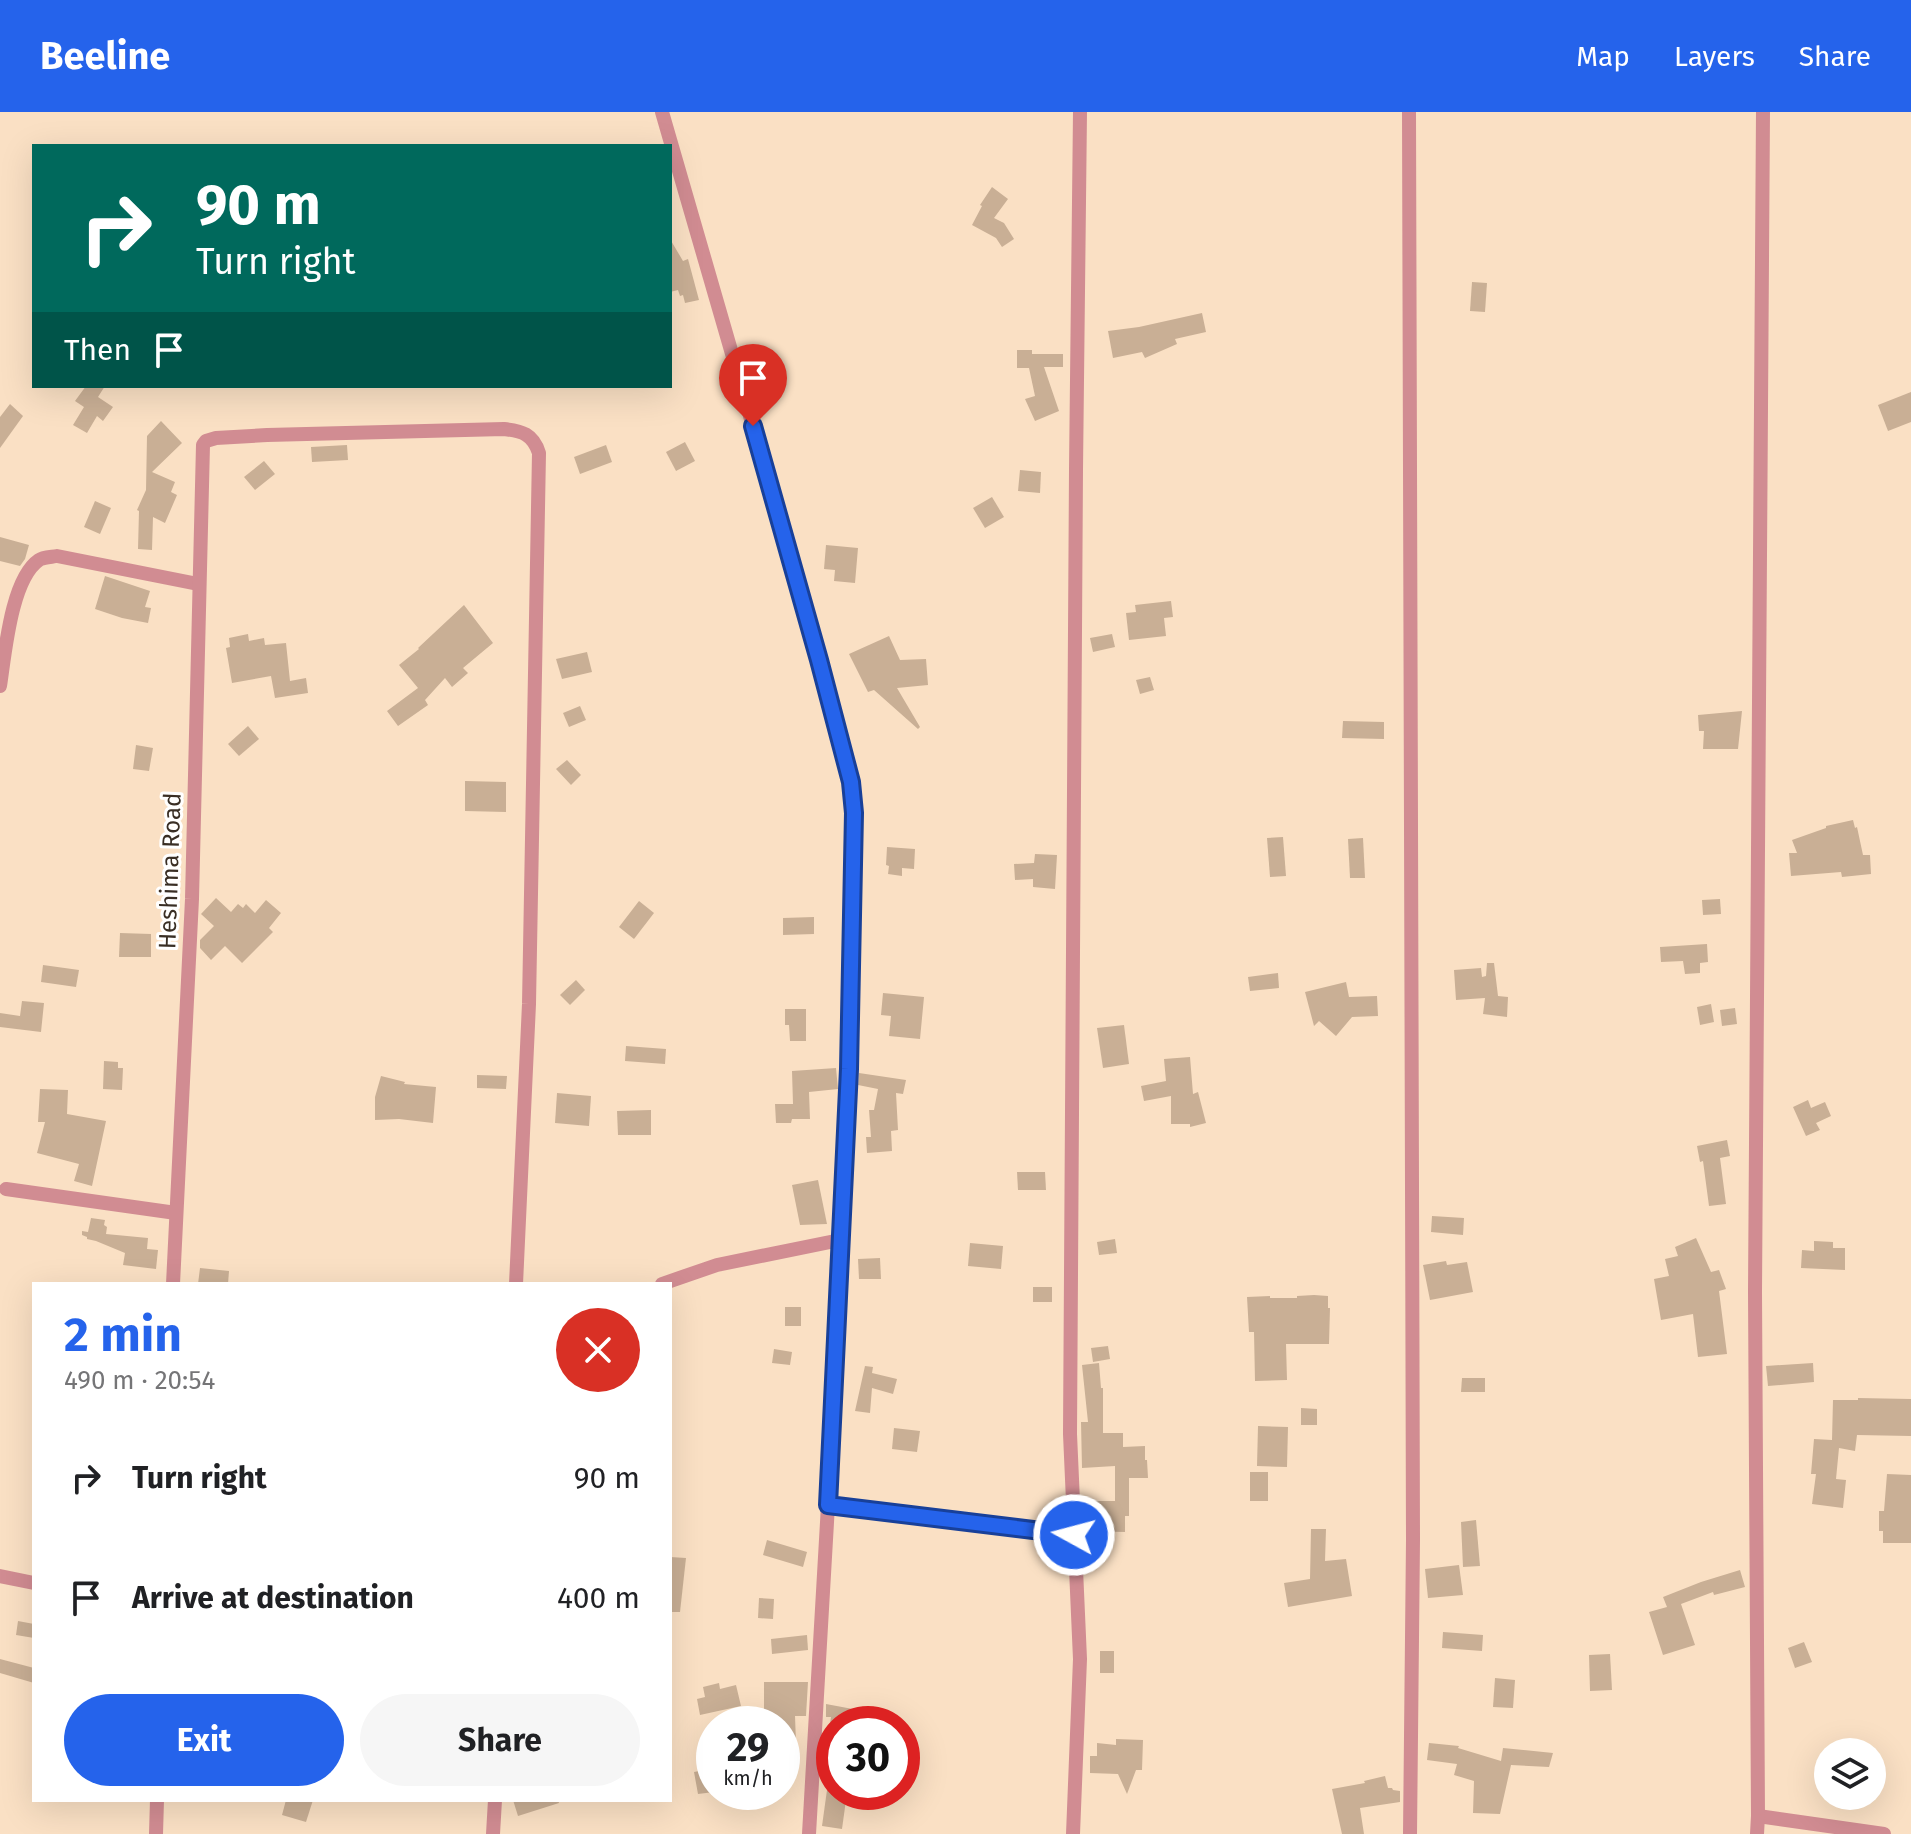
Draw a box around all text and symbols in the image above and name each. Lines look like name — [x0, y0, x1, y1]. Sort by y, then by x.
text: Beeline — [40, 33, 170, 79]
text: Map — [1576, 40, 1630, 73]
text: Layers — [1674, 40, 1755, 73]
text: Share — [1799, 40, 1871, 73]
text: 90 m — [196, 172, 321, 239]
icon: right — [64, 176, 168, 280]
text: Turn right — [196, 240, 356, 284]
icon: arrive — [147, 328, 191, 372]
text: Then — [64, 332, 131, 368]
pin — [719, 344, 787, 426]
icon: arrive — [731, 356, 775, 400]
street label: Heshima Road — [153, 792, 187, 950]
text: 2 min — [64, 1306, 182, 1364]
button: close — [556, 1308, 640, 1392]
text: 490 m · 20:54 — [64, 1365, 215, 1396]
icon: right — [64, 1456, 108, 1500]
text: Turn right — [132, 1460, 267, 1496]
text: 90 m — [574, 1460, 640, 1496]
position arrow — [1032, 1493, 1116, 1577]
icon: arrive — [64, 1576, 108, 1620]
text: Arrive at destination — [132, 1580, 414, 1616]
text: 400 m — [557, 1580, 640, 1616]
button: Exit — [64, 1694, 344, 1786]
button: Share — [360, 1694, 640, 1786]
speed limit sign: 30 — [816, 1706, 920, 1810]
text: 29 — [727, 1724, 769, 1772]
map controls — [1814, 1738, 1886, 1810]
button: layers — [1814, 1738, 1886, 1810]
text: km/h — [723, 1766, 773, 1790]

